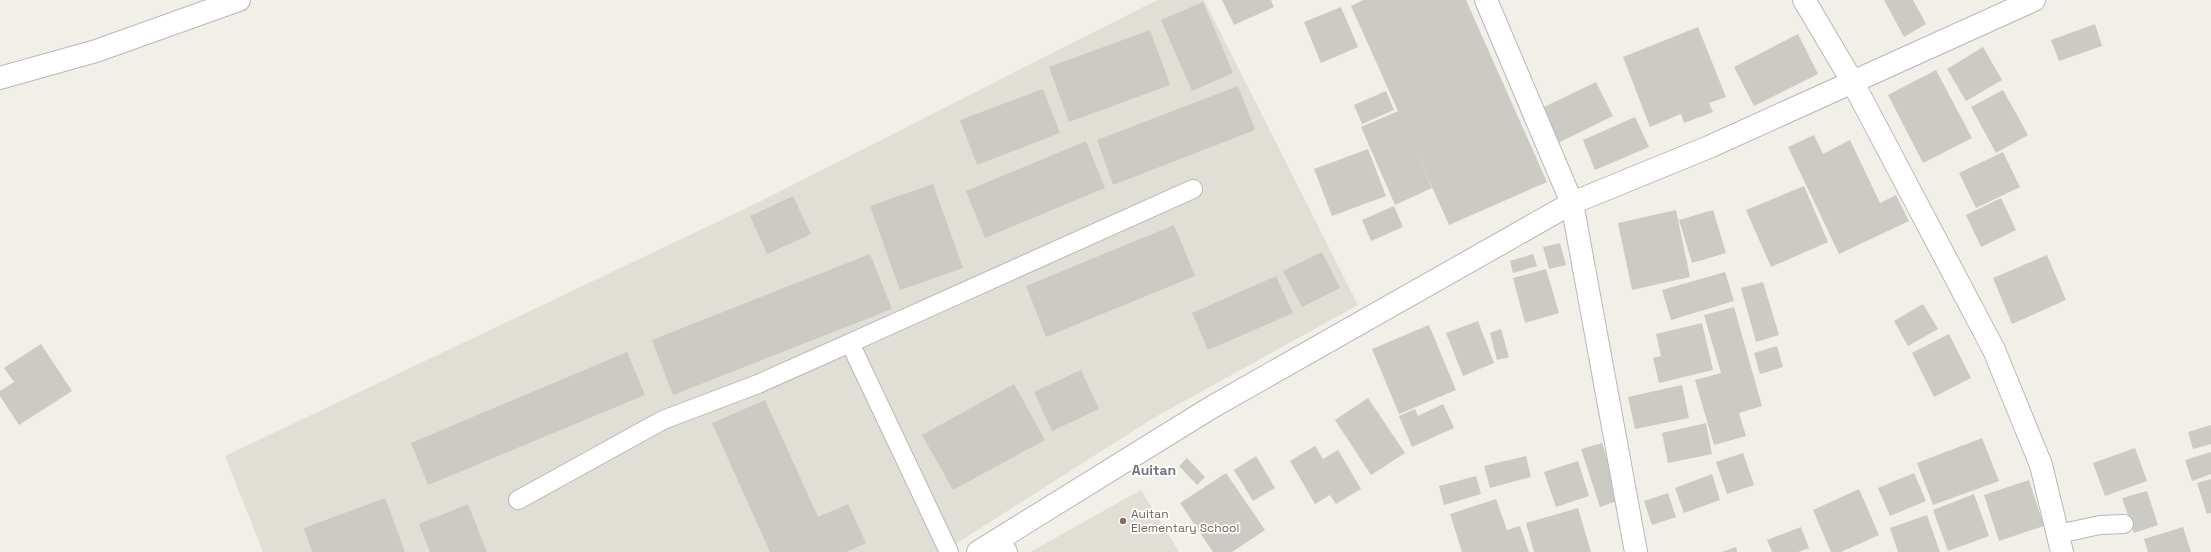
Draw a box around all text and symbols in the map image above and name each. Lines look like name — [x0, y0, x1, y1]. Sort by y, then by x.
district label: Auitan — [1132, 461, 1176, 479]
place label: Auitan Elementary School — [1131, 506, 1239, 536]
marker: Auitan Elementary School — [1118, 516, 1128, 526]

